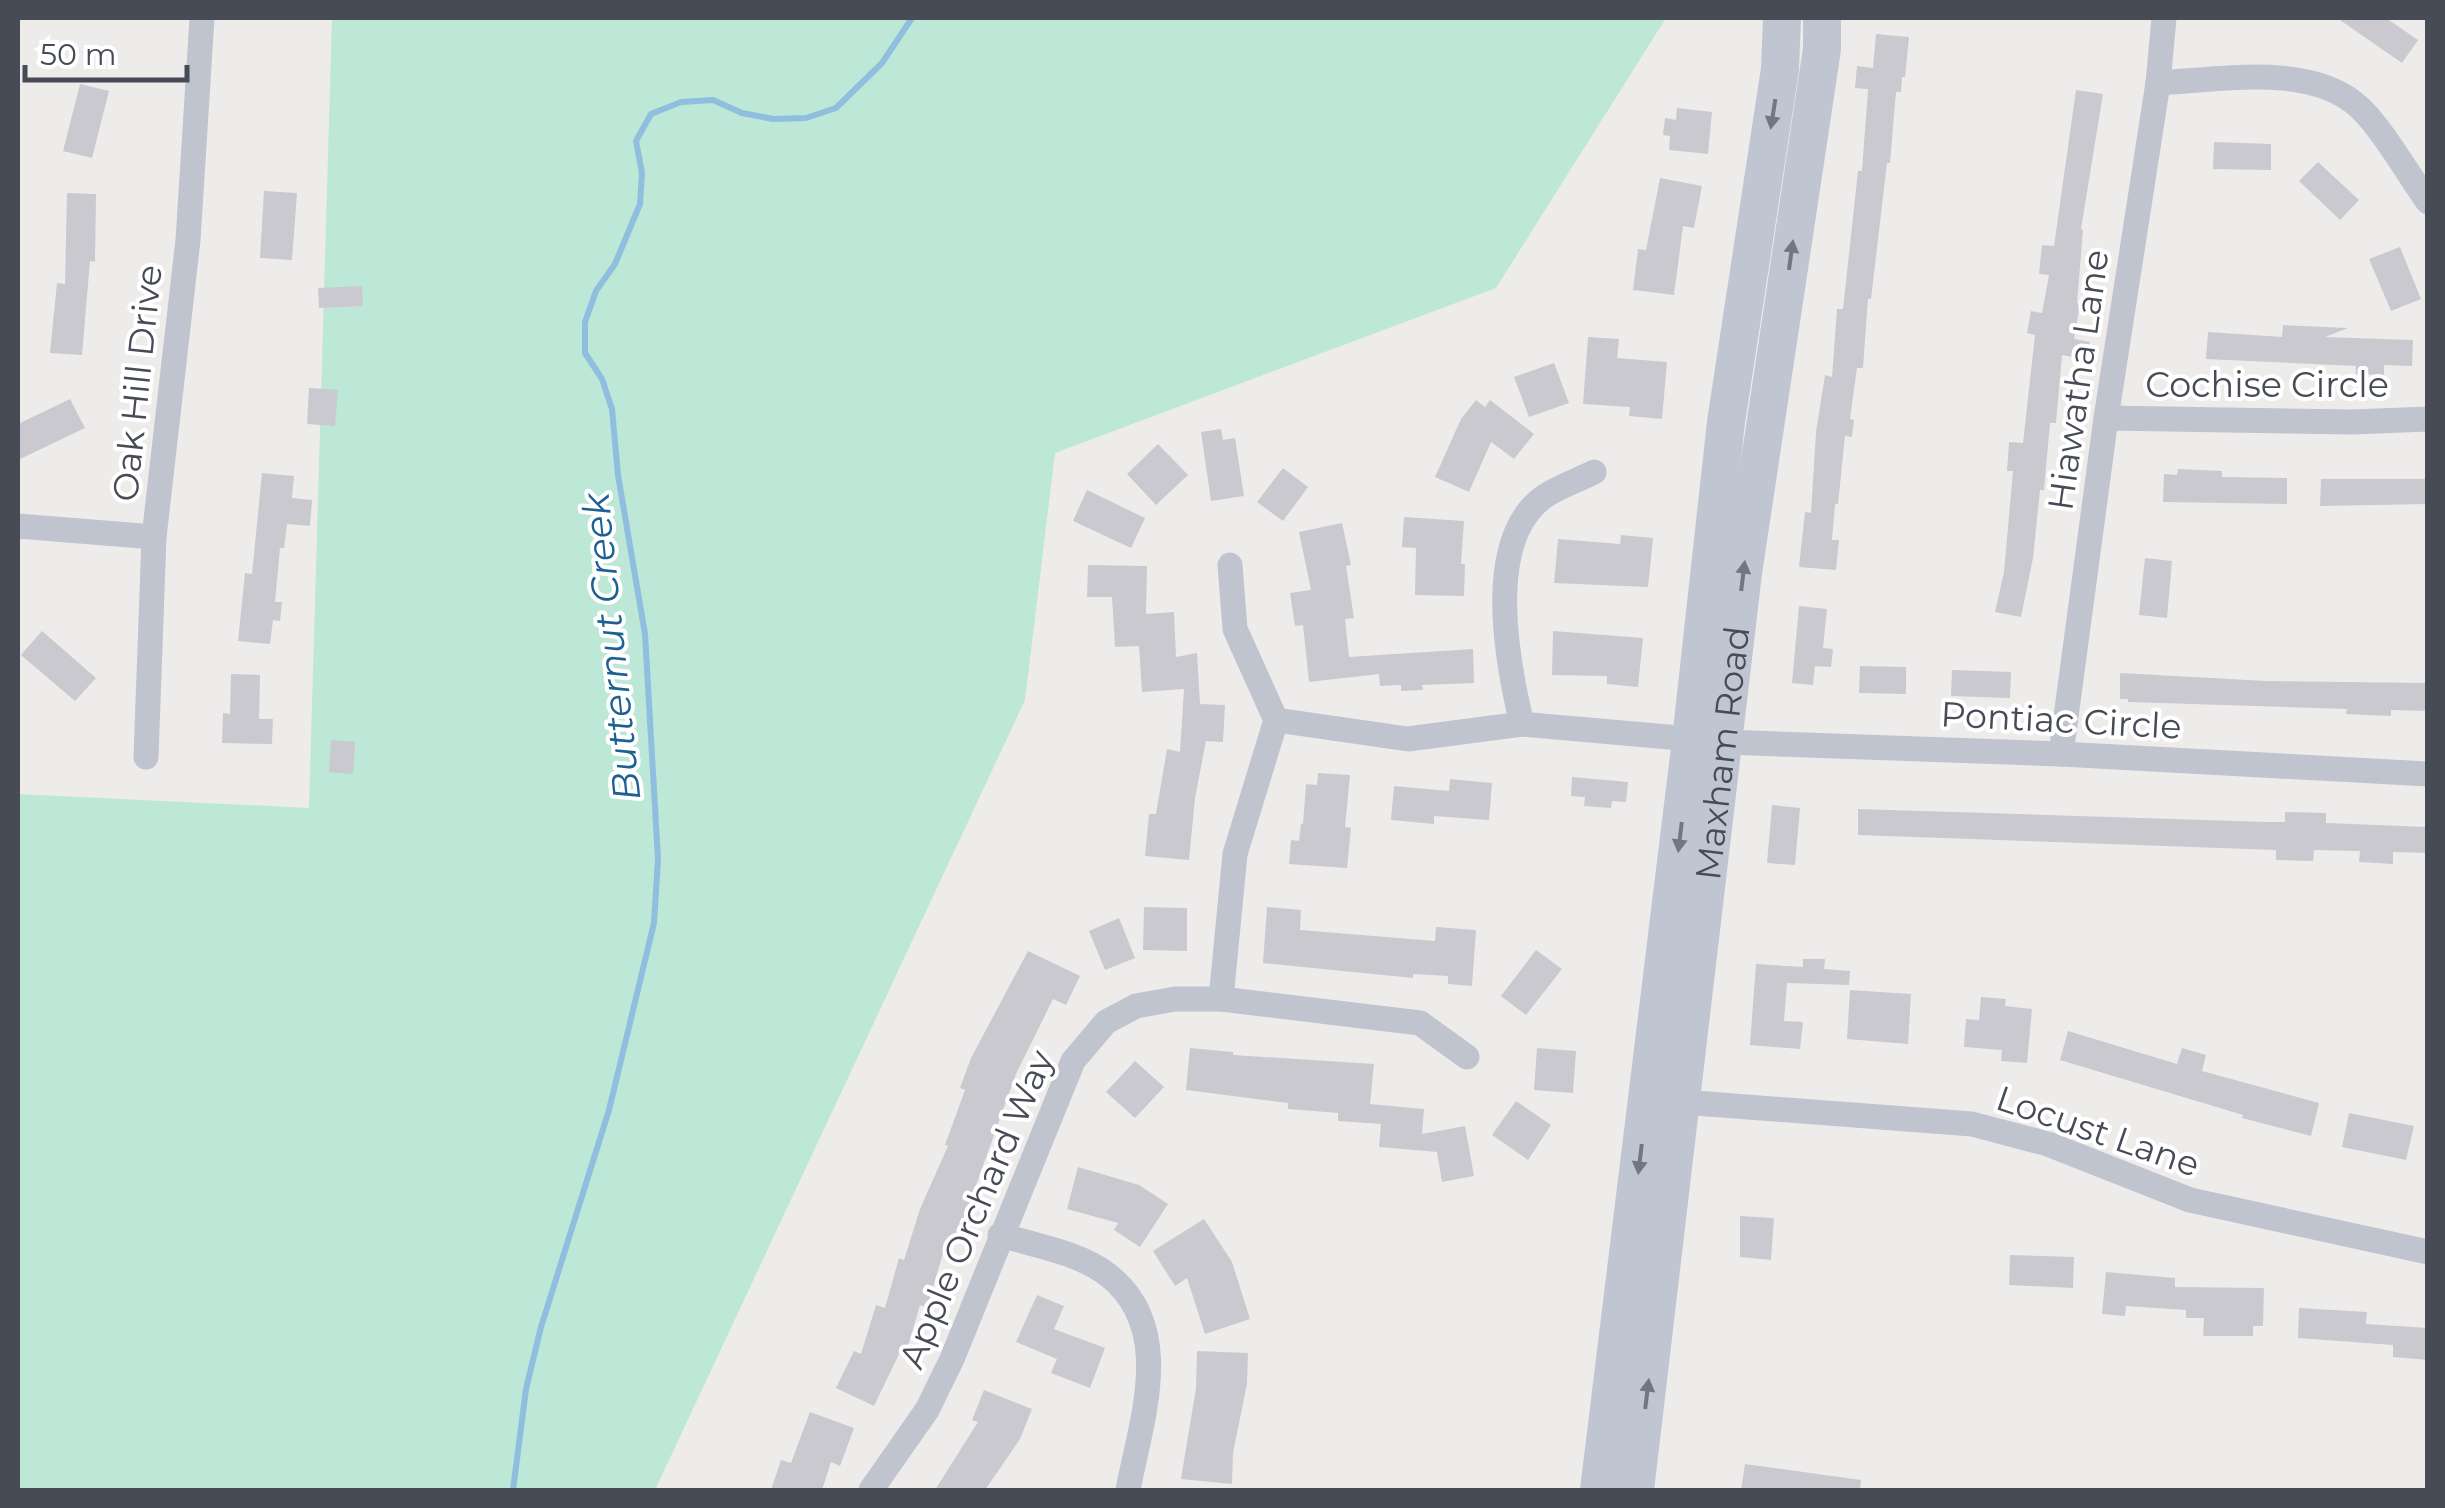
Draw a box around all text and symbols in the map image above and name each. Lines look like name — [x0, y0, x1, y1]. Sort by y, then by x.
scale bar — [25, 20, 188, 82]
text: 50 m — [40, 36, 117, 73]
one-way arrow — [1764, 99, 1780, 131]
one-way arrow — [1784, 238, 1800, 270]
street label: Hiawatha Lane — [2038, 247, 2118, 513]
street label: Oak Hill Drive — [103, 263, 171, 503]
street label: Cochise Circle — [2145, 363, 2389, 406]
water label: Butternut Creek — [571, 489, 651, 803]
one-way arrow — [1735, 560, 1751, 591]
street label: Maxham Road — [1686, 624, 1758, 882]
street label: Pontiac Circle — [1939, 692, 2183, 748]
one-way arrow — [1671, 821, 1687, 853]
street label: Apple Orchard Way — [890, 1043, 1062, 1375]
street label: Locust Lane — [1991, 1076, 2205, 1186]
one-way arrow — [1632, 1144, 1648, 1176]
one-way arrow — [1639, 1377, 1655, 1409]

